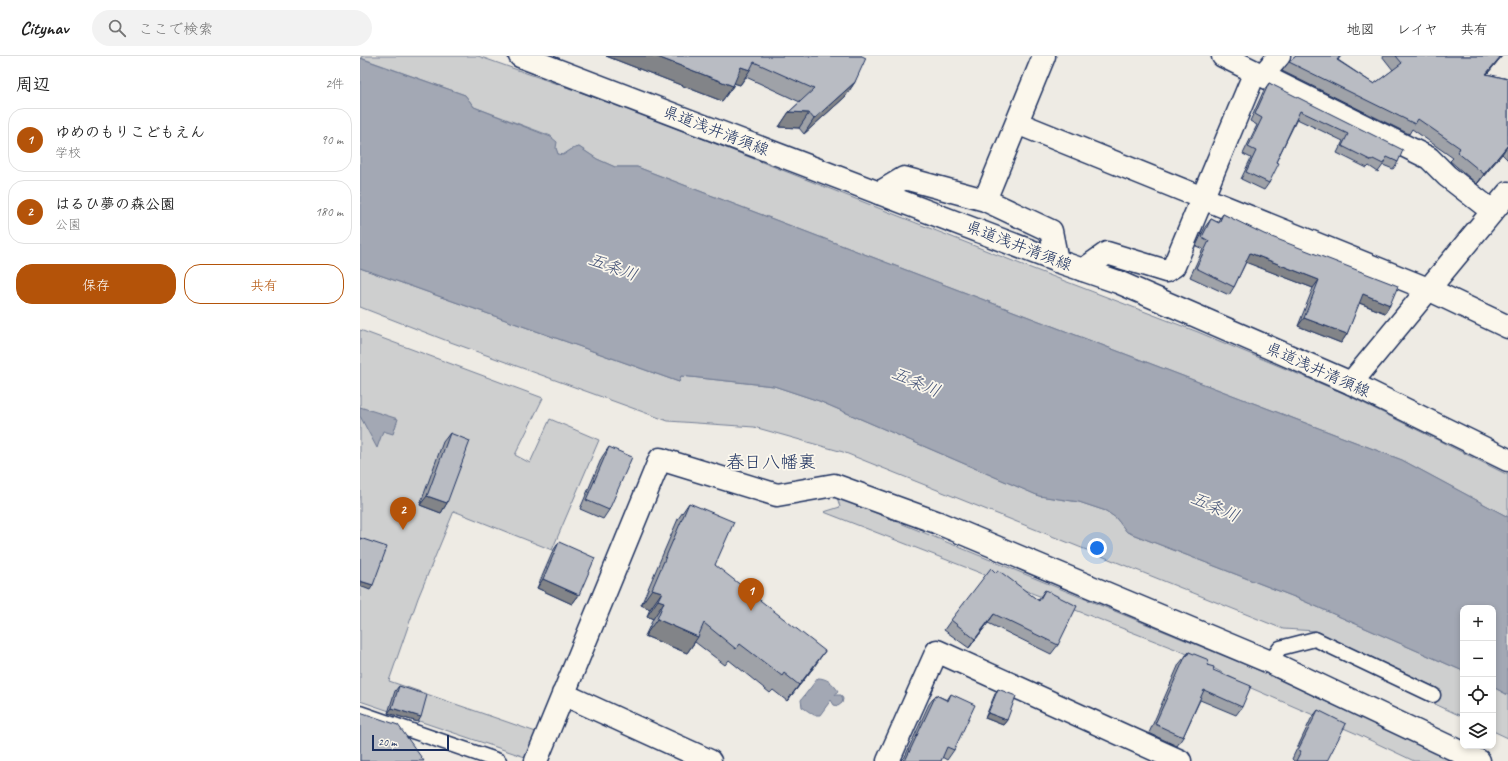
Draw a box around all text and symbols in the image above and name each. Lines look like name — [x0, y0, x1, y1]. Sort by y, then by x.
search box — [92, 10, 372, 46]
text: Citynav — [20, 16, 68, 40]
icon: search — [106, 17, 128, 39]
text: ここで検索 — [138, 20, 213, 39]
text: 地図 — [1347, 21, 1375, 38]
text: レイヤ — [1397, 21, 1438, 38]
text: 共有 — [1460, 21, 1488, 38]
text: 周辺 — [16, 74, 50, 95]
text: 2件 — [325, 76, 344, 92]
street label: 県道浅井清須線 — [660, 102, 772, 160]
text: ゆめのもりこどもえん — [55, 123, 205, 142]
text: 1 — [27, 132, 33, 148]
text: 90 m — [321, 132, 343, 148]
text: 学校 — [55, 145, 81, 161]
text: はるひ夢の森公園 — [55, 195, 175, 214]
text: 2 — [27, 204, 33, 220]
text: 180 m — [315, 204, 343, 220]
text: 公園 — [55, 217, 81, 233]
street label: 県道浅井清須線 — [963, 217, 1075, 275]
water label: 五条川 — [585, 248, 641, 286]
button: 保存 — [16, 264, 176, 304]
button: 共有 — [184, 264, 344, 304]
street label: 県道浅井清須線 — [1263, 338, 1373, 402]
water label: 五条川 — [888, 362, 944, 402]
district label: 春日八幡裏 — [726, 451, 816, 473]
water label: 五条川 — [1187, 487, 1243, 527]
pin: 2 — [390, 497, 416, 530]
your location — [1087, 538, 1107, 558]
pin: 1 — [738, 578, 764, 611]
map controls — [1460, 605, 1496, 749]
button: + — [1460, 605, 1496, 641]
button: − — [1460, 641, 1496, 677]
button: locate — [1460, 677, 1496, 713]
button: layers — [1460, 713, 1496, 749]
scale bar — [372, 733, 449, 752]
text: 20 m — [378, 735, 397, 749]

